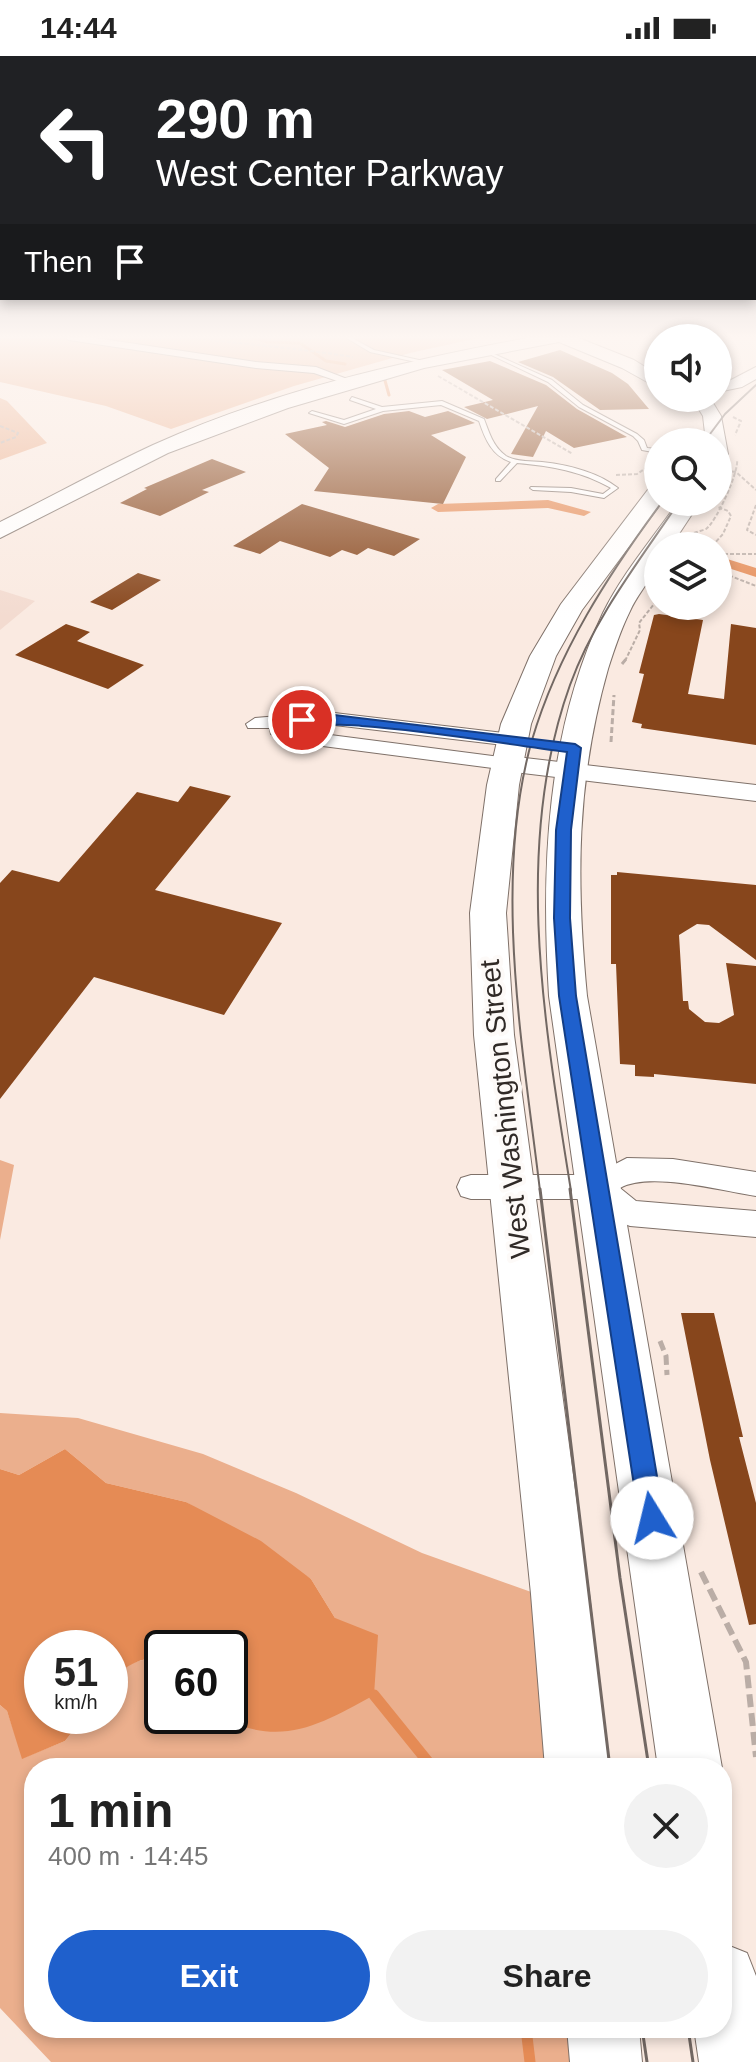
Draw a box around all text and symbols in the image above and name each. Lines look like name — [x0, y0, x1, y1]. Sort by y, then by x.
text: 14:44 — [40, 11, 117, 44]
text: 290 m — [156, 87, 315, 150]
icon: left — [24, 88, 128, 192]
text: West Center Parkway — [156, 153, 503, 194]
icon: arrive — [108, 240, 152, 284]
text: Then — [24, 245, 92, 278]
map controls — [644, 324, 732, 620]
button: sound — [644, 324, 732, 412]
button: search — [644, 428, 732, 516]
button: layers — [644, 532, 732, 620]
pin — [268, 686, 336, 754]
icon: arrive — [280, 698, 324, 742]
street label: West Washington Street — [474, 958, 536, 1260]
position arrow — [610, 1476, 694, 1560]
speed limit sign: 60 — [144, 1630, 248, 1734]
text: 51 — [54, 1650, 98, 1694]
text: km/h — [54, 1691, 98, 1713]
text: 1 min — [48, 1784, 173, 1837]
button: close — [624, 1784, 708, 1868]
text: 400 m · 14:45 — [48, 1841, 208, 1871]
button: Exit — [48, 1930, 370, 2022]
button: Share — [386, 1930, 708, 2022]

